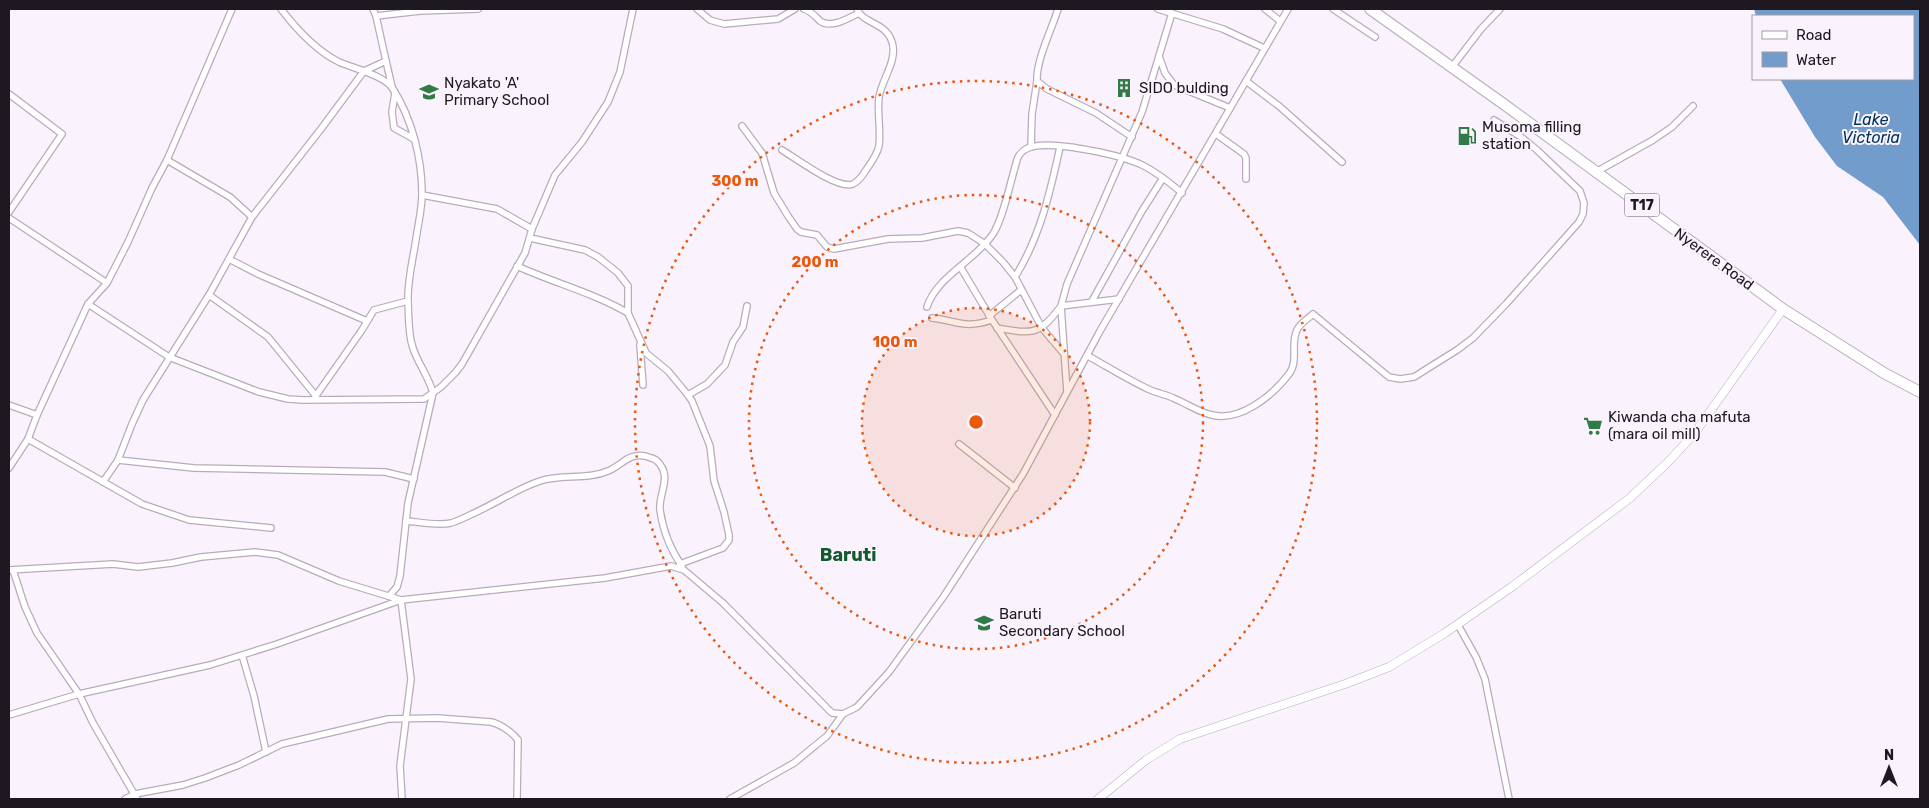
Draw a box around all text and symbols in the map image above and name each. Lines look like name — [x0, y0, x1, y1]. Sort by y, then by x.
legend — [1752, 15, 1914, 80]
text: Road — [1796, 26, 1832, 44]
text: Water — [1796, 51, 1836, 69]
place label: Nyakato 'A' Primary School — [444, 74, 549, 109]
building icon: SIDO bulding — [1113, 77, 1135, 99]
place label: SIDO bulding — [1139, 79, 1229, 97]
school or university icon: Nyakato 'A' Primary School — [418, 81, 440, 103]
water label: Lake Victoria — [1842, 110, 1900, 147]
place label: Musoma filling station — [1482, 118, 1581, 153]
fuel station icon: Musoma filling station — [1456, 125, 1478, 147]
text: 300 m — [711, 172, 759, 190]
road number: T17 — [1624, 194, 1660, 216]
street label: Nyerere Road — [1671, 224, 1757, 294]
text: 200 m — [791, 253, 839, 271]
text: 100 m — [873, 333, 917, 351]
place label: Kiwanda cha mafuta (mara oil mill) — [1608, 408, 1751, 443]
centre of rings — [967, 413, 985, 431]
supermarket icon: Kiwanda cha mafuta (mara oil mill) — [1582, 415, 1604, 437]
district label: Baruti — [820, 544, 876, 566]
place label: Baruti Secondary School — [999, 605, 1125, 640]
school or university icon: Baruti Secondary School — [973, 612, 995, 634]
north arrow — [1864, 743, 1914, 793]
text: N — [1884, 747, 1894, 764]

